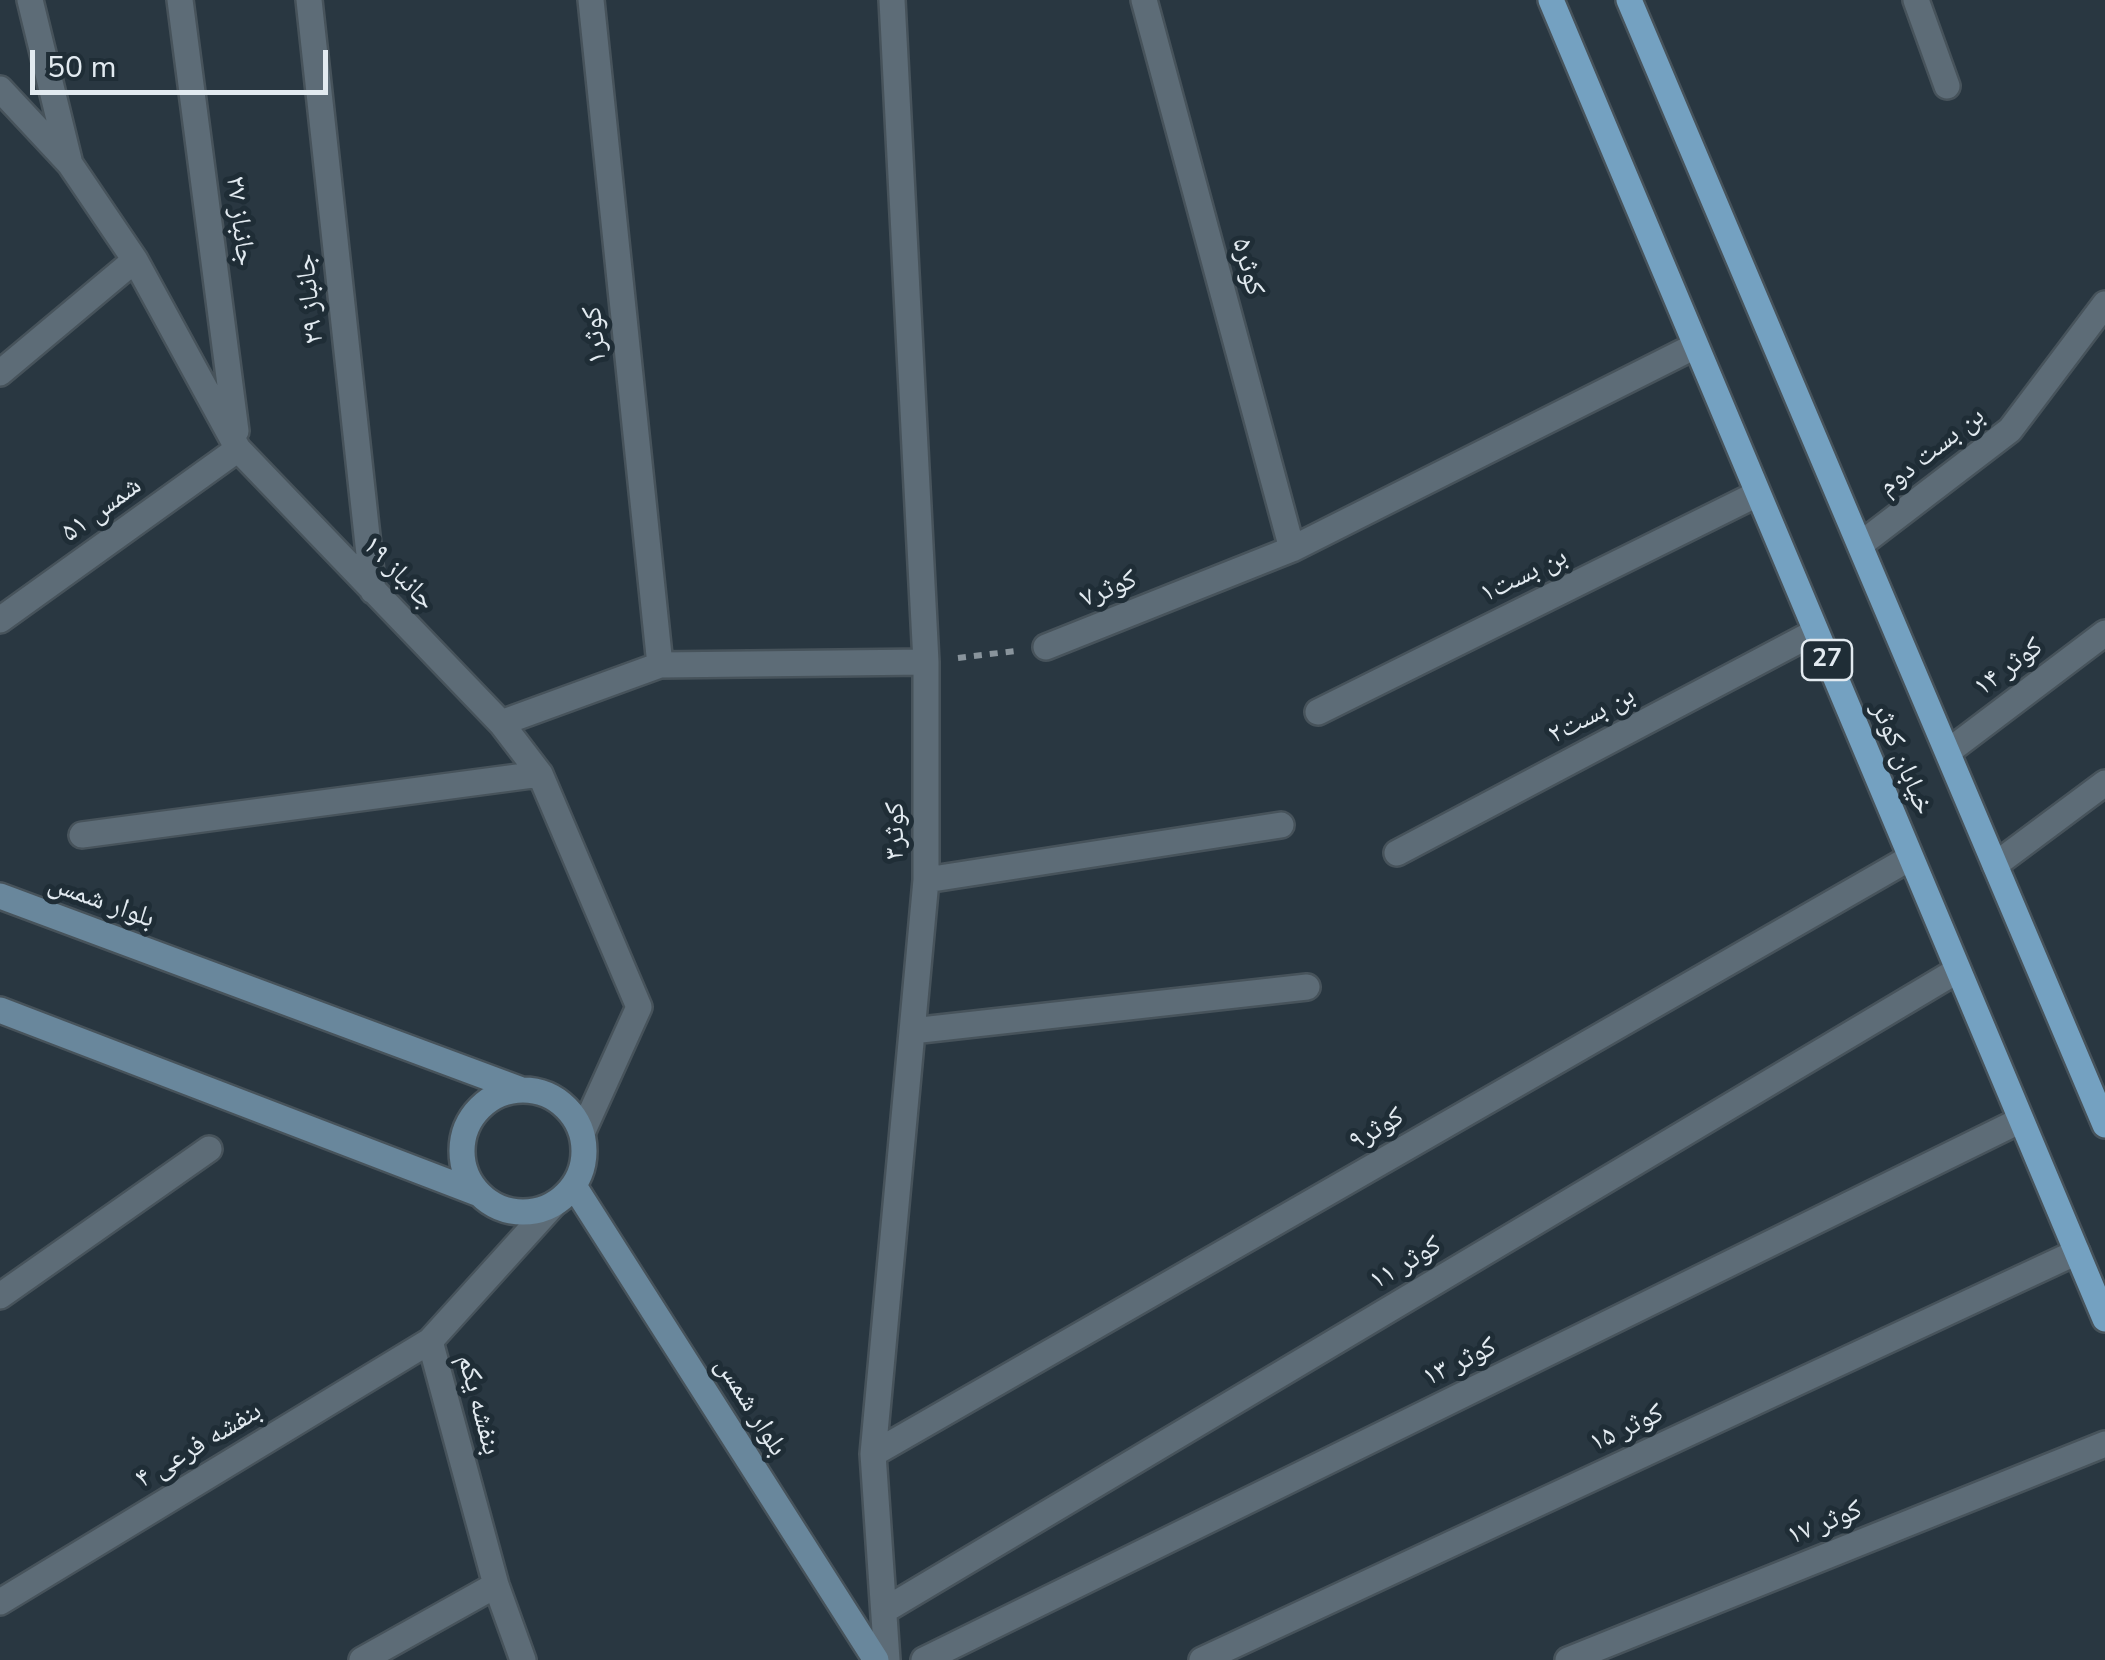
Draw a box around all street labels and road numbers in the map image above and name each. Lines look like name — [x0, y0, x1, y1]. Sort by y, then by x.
street label: جانباز ۲۷ — [217, 174, 261, 268]
street label: کوثر۵ — [1223, 235, 1271, 299]
street label: جانباز ۲۹ — [290, 252, 332, 346]
street label: کوثر۱ — [576, 304, 616, 366]
street label: بن بست دوم — [1872, 400, 1992, 504]
street label: شمس ۵۱ — [55, 470, 149, 550]
street label: جانباز ۱۹ — [354, 530, 442, 618]
street label: بن بست۱ — [1475, 541, 1573, 611]
street label: کوثر۷ — [1076, 564, 1142, 616]
street label: کوثر ۱۴ — [1968, 631, 2050, 705]
road number: 27 — [1802, 640, 1852, 680]
street label: بن بست۲ — [1543, 679, 1641, 753]
street label: خیابان کوثر — [1862, 698, 1940, 820]
street label: کوثر۳ — [879, 802, 913, 860]
street label: بلوار شمس — [43, 867, 159, 937]
street label: کوثر۹ — [1343, 1101, 1411, 1159]
street label: کوثر ۱۱ — [1364, 1230, 1448, 1298]
street label: کوثر ۱۳ — [1418, 1331, 1502, 1395]
street label: بنفشه یکم — [449, 1351, 507, 1459]
street label: بلوار شمس — [706, 1351, 794, 1463]
street label: بنفشه فرعی ۴ — [130, 1395, 268, 1497]
street label: کوثر ۱۵ — [1585, 1397, 1669, 1461]
street label: کوثر ۱۷ — [1783, 1494, 1867, 1554]

